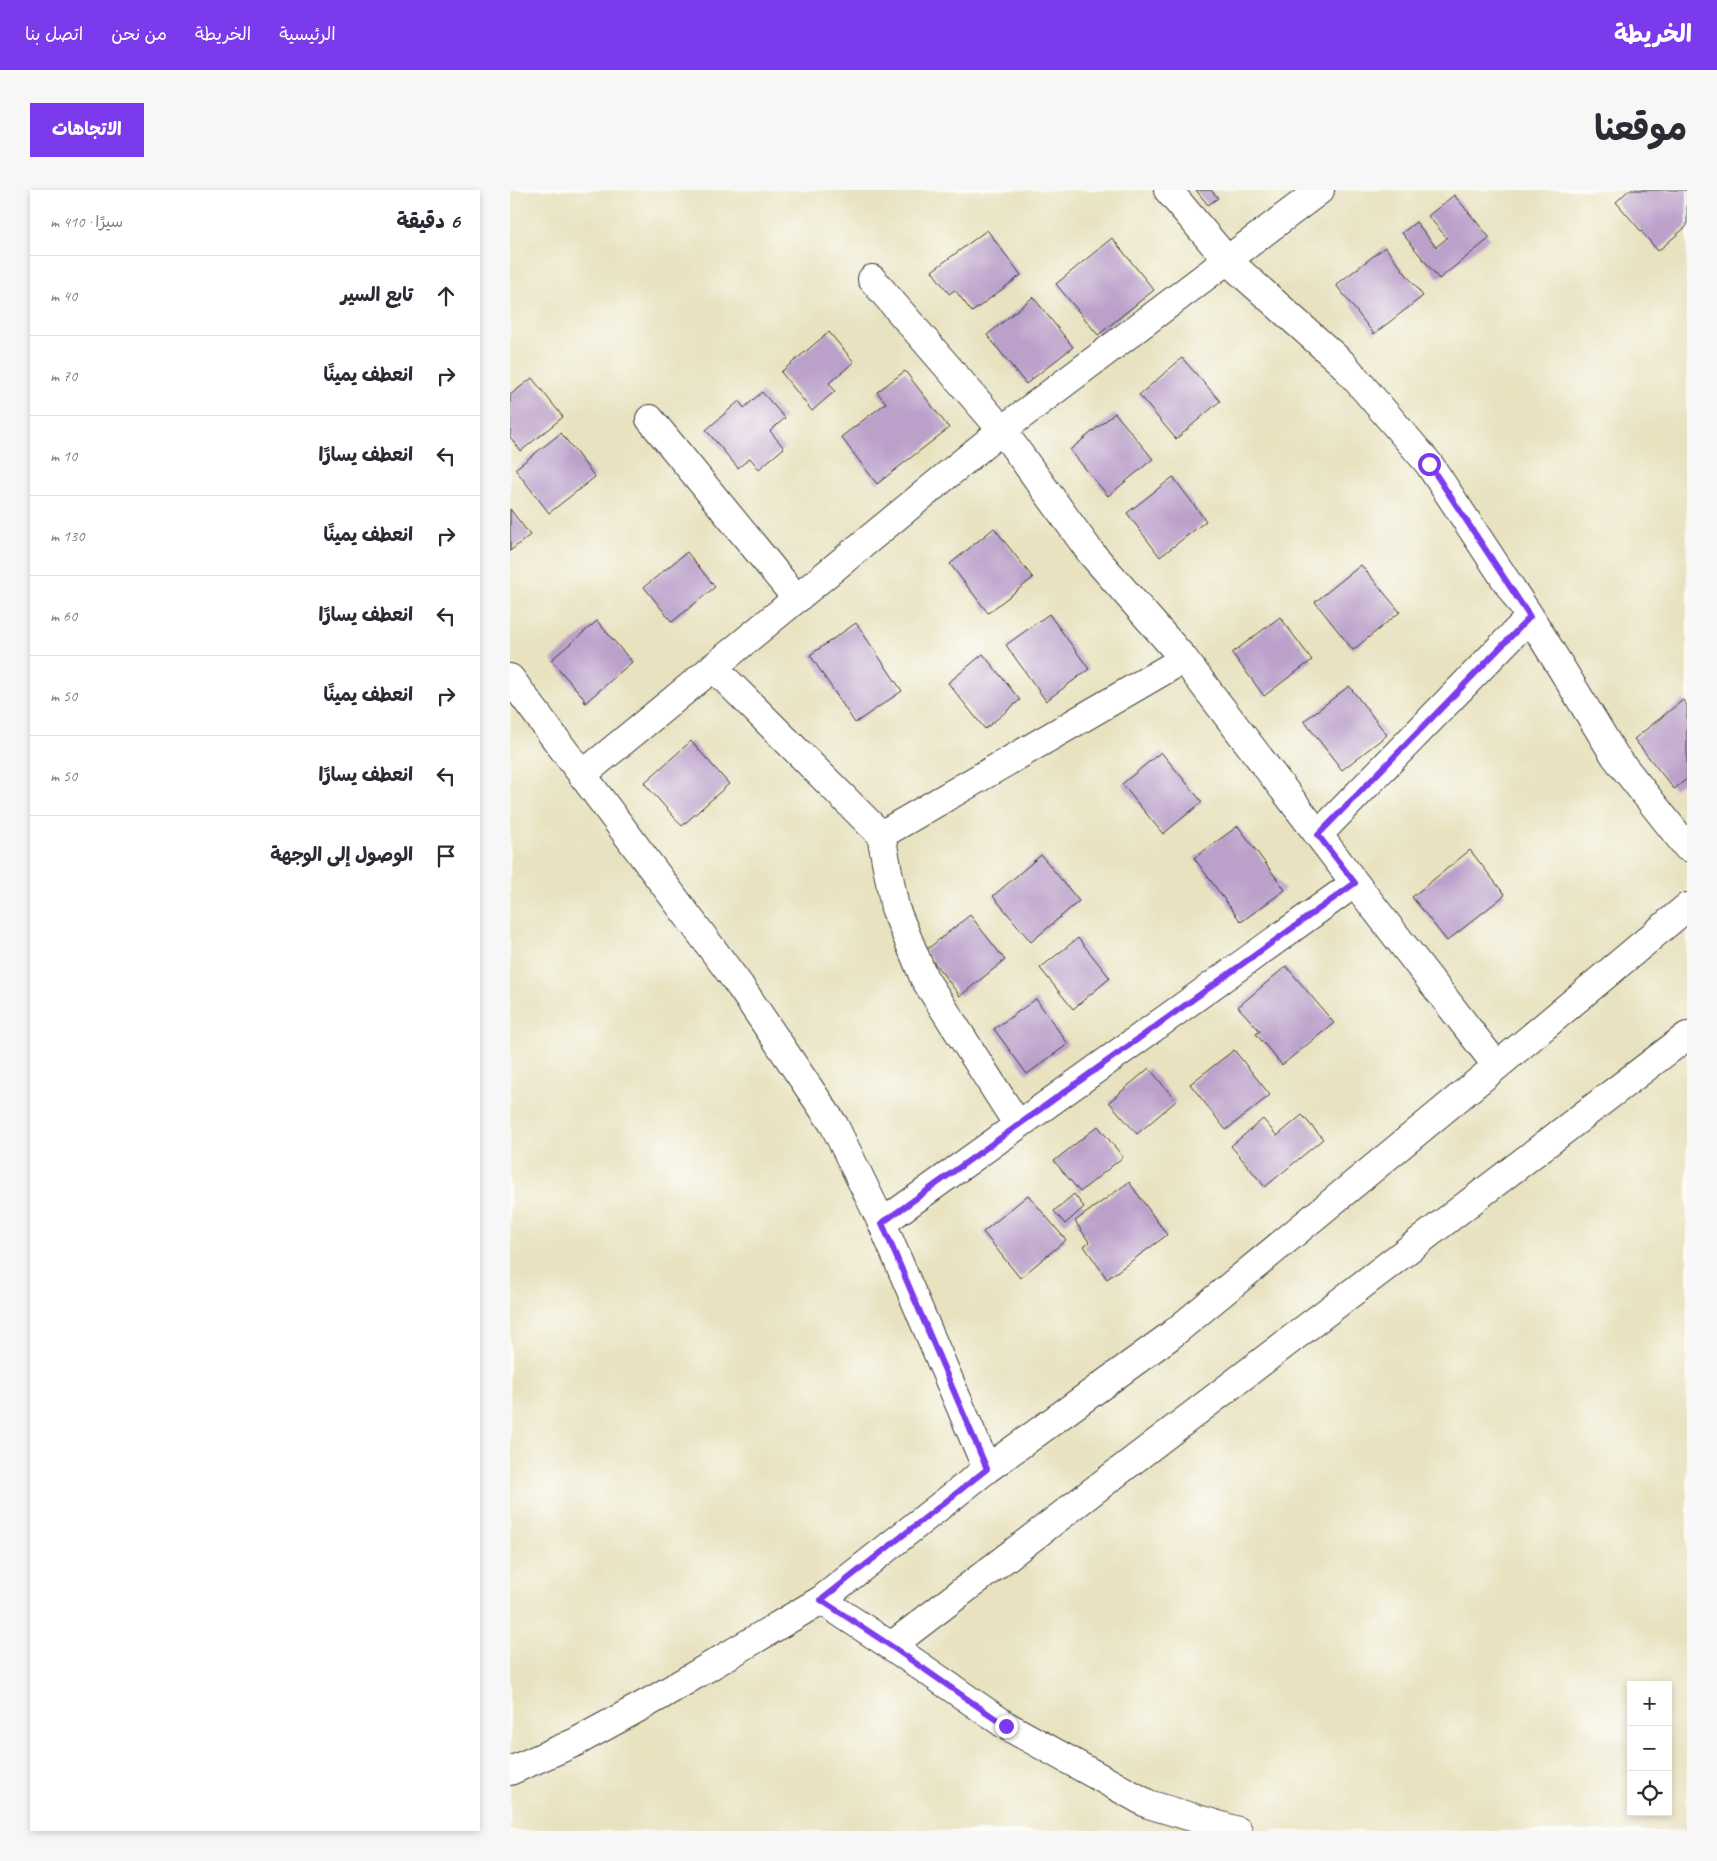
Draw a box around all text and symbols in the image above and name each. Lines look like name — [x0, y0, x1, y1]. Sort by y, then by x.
text: الخريطة — [1614, 19, 1692, 49]
text: اتصل بنا — [25, 23, 83, 45]
text: من نحن — [111, 23, 167, 45]
text: الخريطة — [195, 23, 251, 45]
text: الرئيسية — [279, 23, 336, 45]
button: الاتجاهات — [30, 103, 144, 157]
text: موقعنا — [1594, 106, 1687, 151]
text: 6 دقيقة — [397, 208, 460, 234]
text: سيرًا · 410 m — [50, 212, 123, 232]
icon: ahead — [432, 282, 460, 310]
text: تابع السير — [341, 283, 413, 307]
text: 40 m — [50, 286, 77, 306]
icon: right — [432, 362, 460, 390]
text: انعطف يمينًا — [324, 363, 413, 387]
text: 70 m — [50, 366, 77, 386]
icon: left — [432, 442, 460, 470]
text: انعطف يسارًا — [319, 443, 413, 467]
text: 10 m — [50, 446, 77, 466]
route start — [1418, 453, 1441, 476]
icon: right — [432, 522, 460, 550]
text: انعطف يمينًا — [324, 523, 413, 547]
text: 130 m — [50, 526, 84, 546]
icon: left — [432, 602, 460, 630]
text: انعطف يسارًا — [319, 603, 413, 627]
text: 60 m — [50, 606, 77, 626]
icon: right — [432, 682, 460, 710]
text: انعطف يمينًا — [324, 683, 413, 707]
text: 50 m — [50, 686, 77, 706]
icon: left — [432, 762, 460, 790]
text: انعطف يسارًا — [319, 763, 413, 787]
text: 50 m — [50, 766, 77, 786]
icon: arrive — [432, 842, 460, 870]
text: الوصول إلى الوجهة — [270, 843, 413, 867]
map controls — [1627, 1681, 1672, 1816]
button: + — [1627, 1681, 1672, 1726]
route end — [995, 1715, 1018, 1738]
button: − — [1627, 1726, 1672, 1771]
button: locate — [1627, 1771, 1672, 1816]

